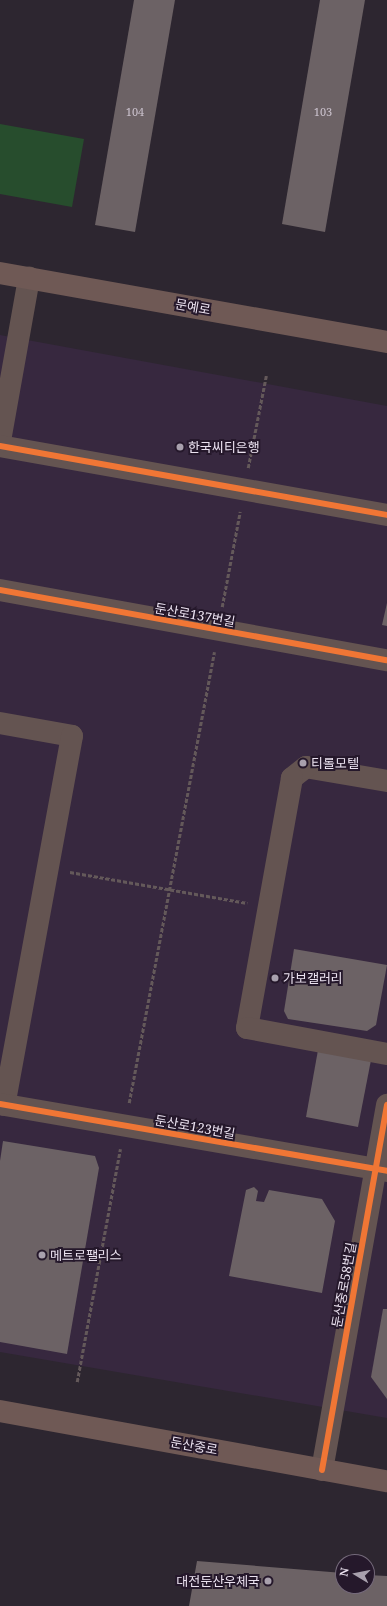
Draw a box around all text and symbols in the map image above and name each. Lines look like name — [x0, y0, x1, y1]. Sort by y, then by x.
house number: 104 — [126, 105, 144, 119]
house number: 103 — [314, 105, 332, 119]
street label: 문예로 — [174, 296, 212, 318]
place label: 한국씨티은행 — [188, 439, 260, 455]
marker: 한국씨티은행 — [175, 442, 185, 452]
street label: 둔산로137번길 — [153, 600, 237, 630]
place label: 티롤모텔 — [311, 755, 359, 771]
marker: 티롤모텔 — [298, 758, 308, 768]
place label: 가보갤러리 — [283, 970, 343, 986]
marker: 가보갤러리 — [270, 973, 280, 983]
street label: 둔산로123번길 — [153, 1112, 237, 1142]
street label: 둔산중로58번길 — [329, 1241, 359, 1329]
place label: 메트로팰리스 — [50, 1247, 122, 1263]
marker: 메트로팰리스 — [37, 1250, 47, 1260]
street label: 둔산중로 — [169, 1434, 219, 1458]
north arrow — [335, 1554, 375, 1594]
text: N — [336, 1566, 352, 1578]
place label: 대전둔산우체국 — [176, 1573, 260, 1589]
marker: 대전둔산우체국 — [263, 1576, 273, 1586]

